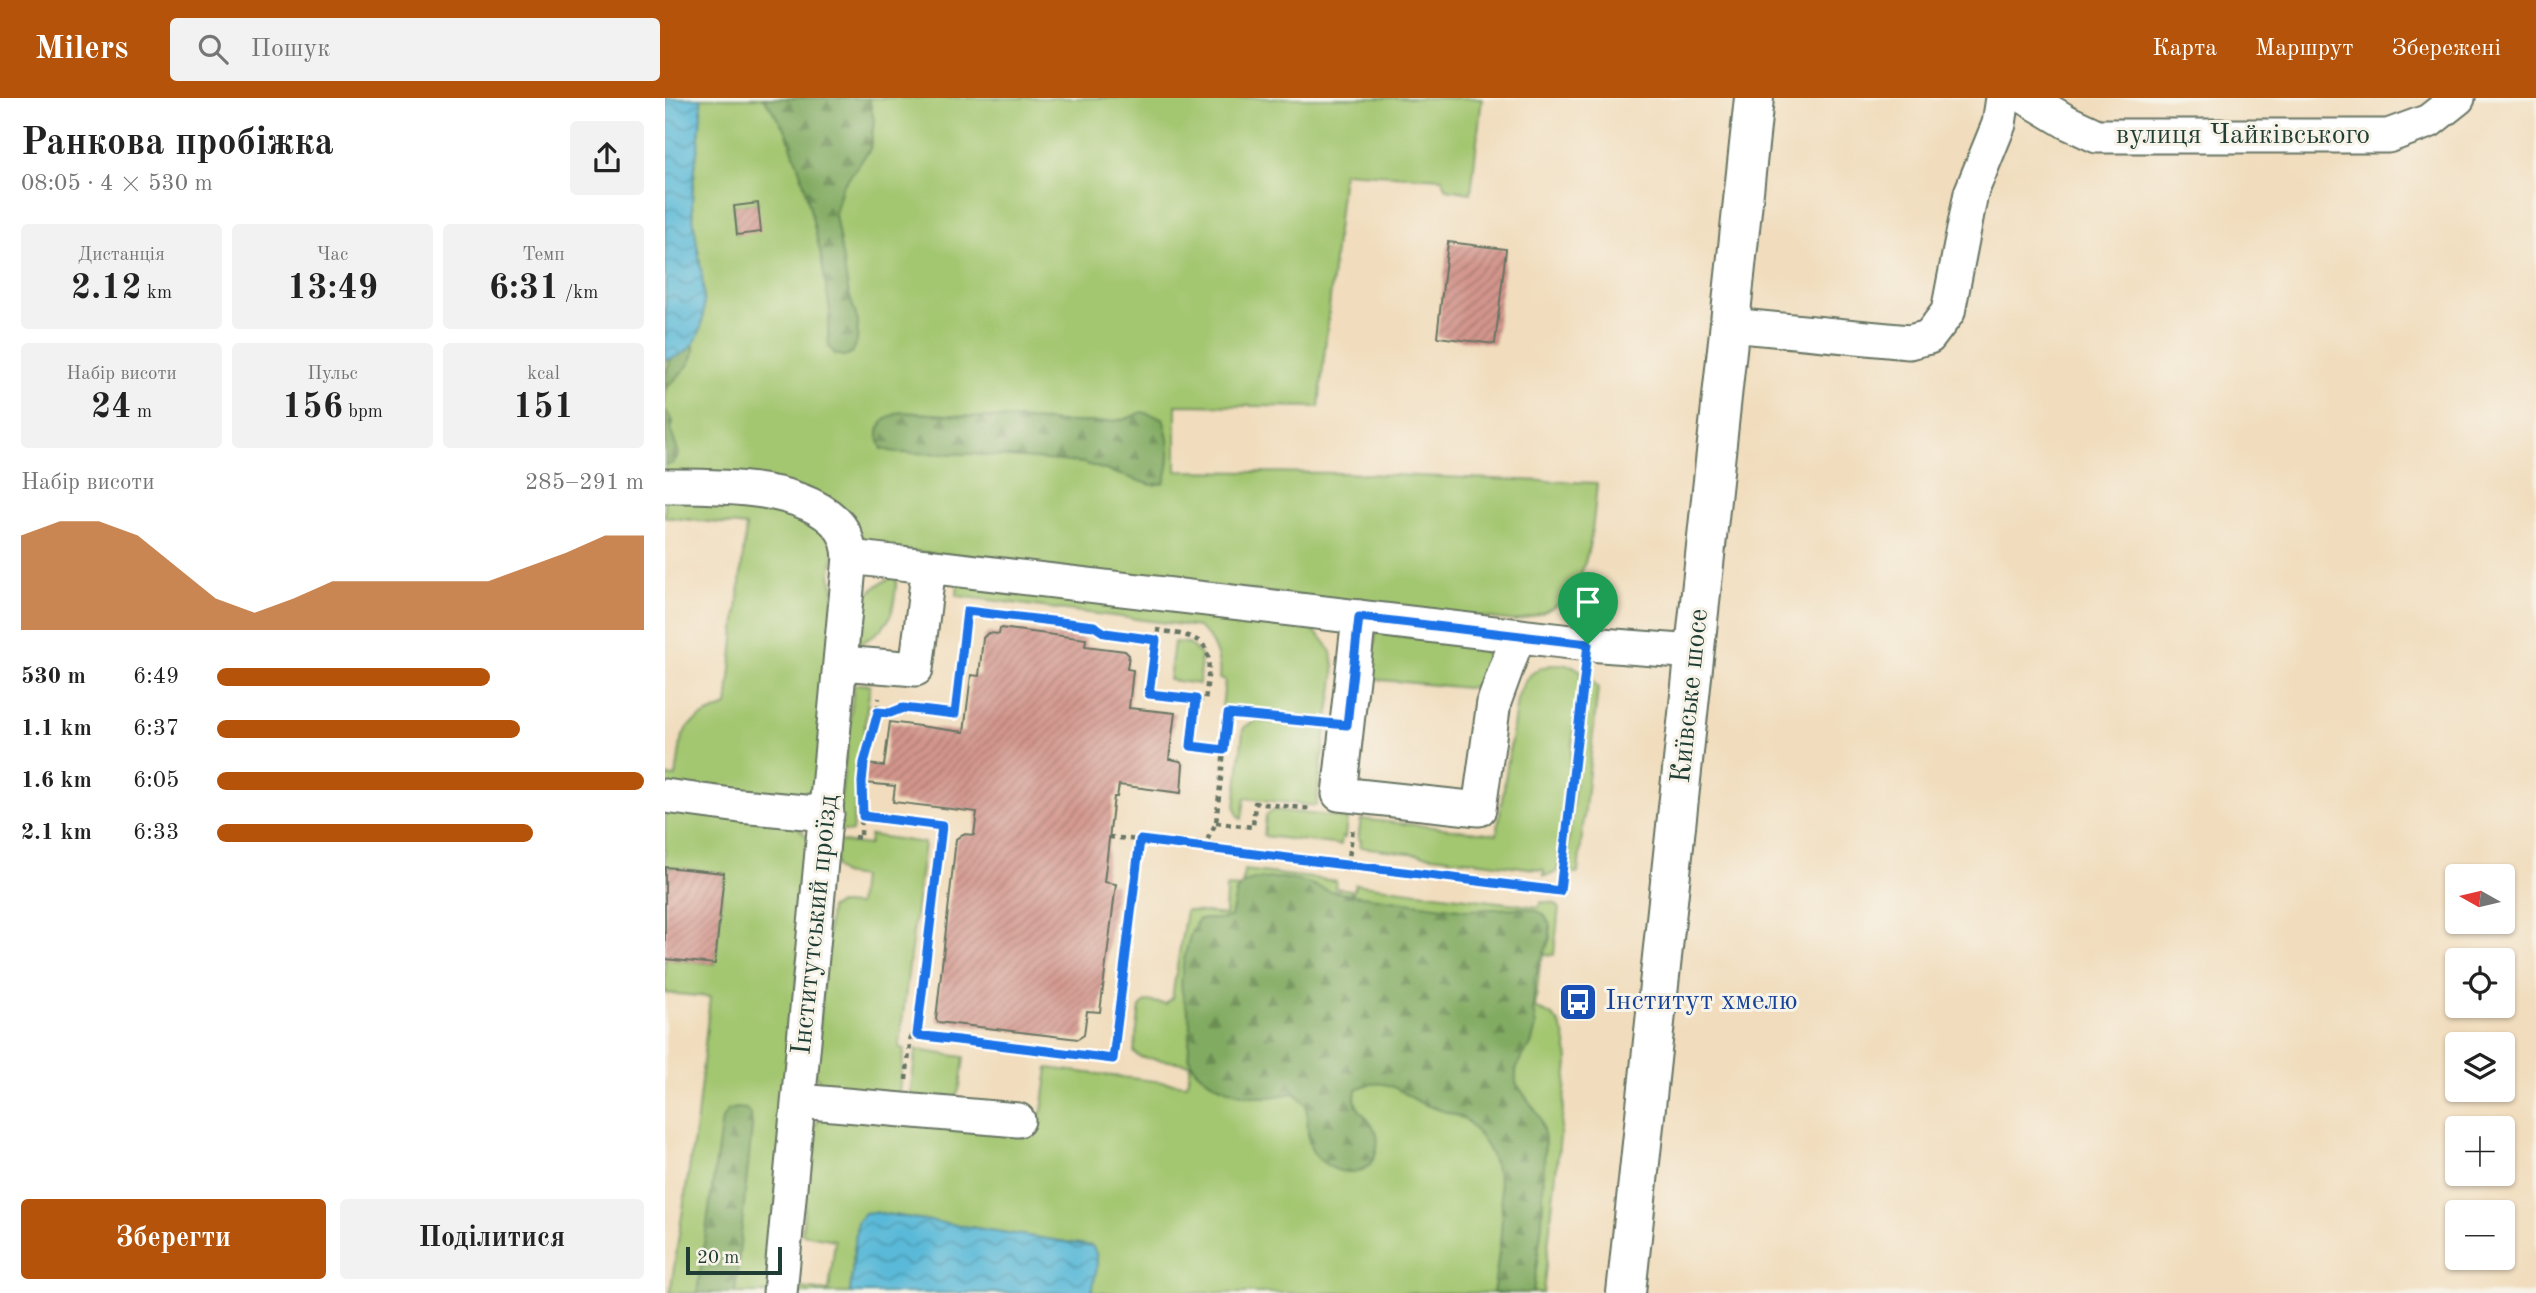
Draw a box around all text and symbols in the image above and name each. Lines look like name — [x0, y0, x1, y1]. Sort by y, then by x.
search box — [170, 18, 660, 81]
icon: search — [194, 30, 232, 68]
text: Milers — [35, 33, 128, 66]
text: Пошук — [250, 36, 330, 62]
text: Карта — [2152, 37, 2217, 61]
text: Маршрут — [2255, 37, 2354, 61]
text: Збережені — [2392, 37, 2501, 61]
button: share — [570, 121, 644, 195]
street label: вулиця Чайківського — [2116, 122, 2370, 150]
text: Ранкова пробіжка — [21, 125, 334, 163]
text: 08:05 · 4 × 530 m — [21, 172, 213, 195]
text: Дистанція — [78, 246, 165, 265]
text: Час — [317, 246, 348, 265]
text: Темп — [522, 246, 565, 265]
text: 2.12 — [71, 271, 142, 306]
text: 13:49 — [287, 271, 378, 306]
text: 6:31 — [489, 271, 559, 306]
text: km — [142, 284, 172, 303]
text: /km — [559, 284, 598, 303]
text: Набір висоти — [66, 365, 177, 384]
text: Пульс — [307, 365, 358, 384]
text: kcal — [527, 365, 560, 384]
text: 24 — [91, 390, 132, 425]
text: 156 — [282, 390, 343, 425]
text: 151 — [513, 390, 574, 425]
text: m — [132, 403, 152, 422]
text: bpm — [343, 403, 383, 422]
text: Набір висоти — [21, 471, 155, 494]
text: 285–291 m — [525, 471, 644, 494]
pin — [1558, 572, 1618, 644]
icon: arrive — [1569, 583, 1607, 621]
street label: Київське шосе — [1668, 607, 1714, 785]
text: 530 m — [21, 665, 86, 688]
text: 6:49 — [133, 665, 179, 688]
text: 1.1 km — [21, 717, 92, 740]
text: 6:37 — [133, 717, 179, 740]
text: 1.6 km — [21, 769, 92, 792]
text: 6:05 — [133, 769, 179, 792]
street label: Інститутський проїзд — [788, 793, 844, 1056]
text: 2.1 km — [21, 821, 92, 844]
text: 6:33 — [133, 821, 179, 844]
north arrow — [2445, 864, 2515, 934]
map controls — [2445, 864, 2515, 1270]
button: locate — [2445, 948, 2515, 1018]
bus stop icon: Інститут хмелю — [1557, 981, 1599, 1023]
place label: Інститут хмелю — [1605, 988, 1797, 1016]
button: layers — [2445, 1032, 2515, 1102]
button: + — [2445, 1116, 2515, 1186]
button: Зберегти — [21, 1199, 326, 1279]
button: Поділитися — [340, 1199, 644, 1279]
button: − — [2445, 1200, 2515, 1270]
scale bar — [686, 1244, 782, 1276]
text: 20 m — [697, 1249, 739, 1268]

